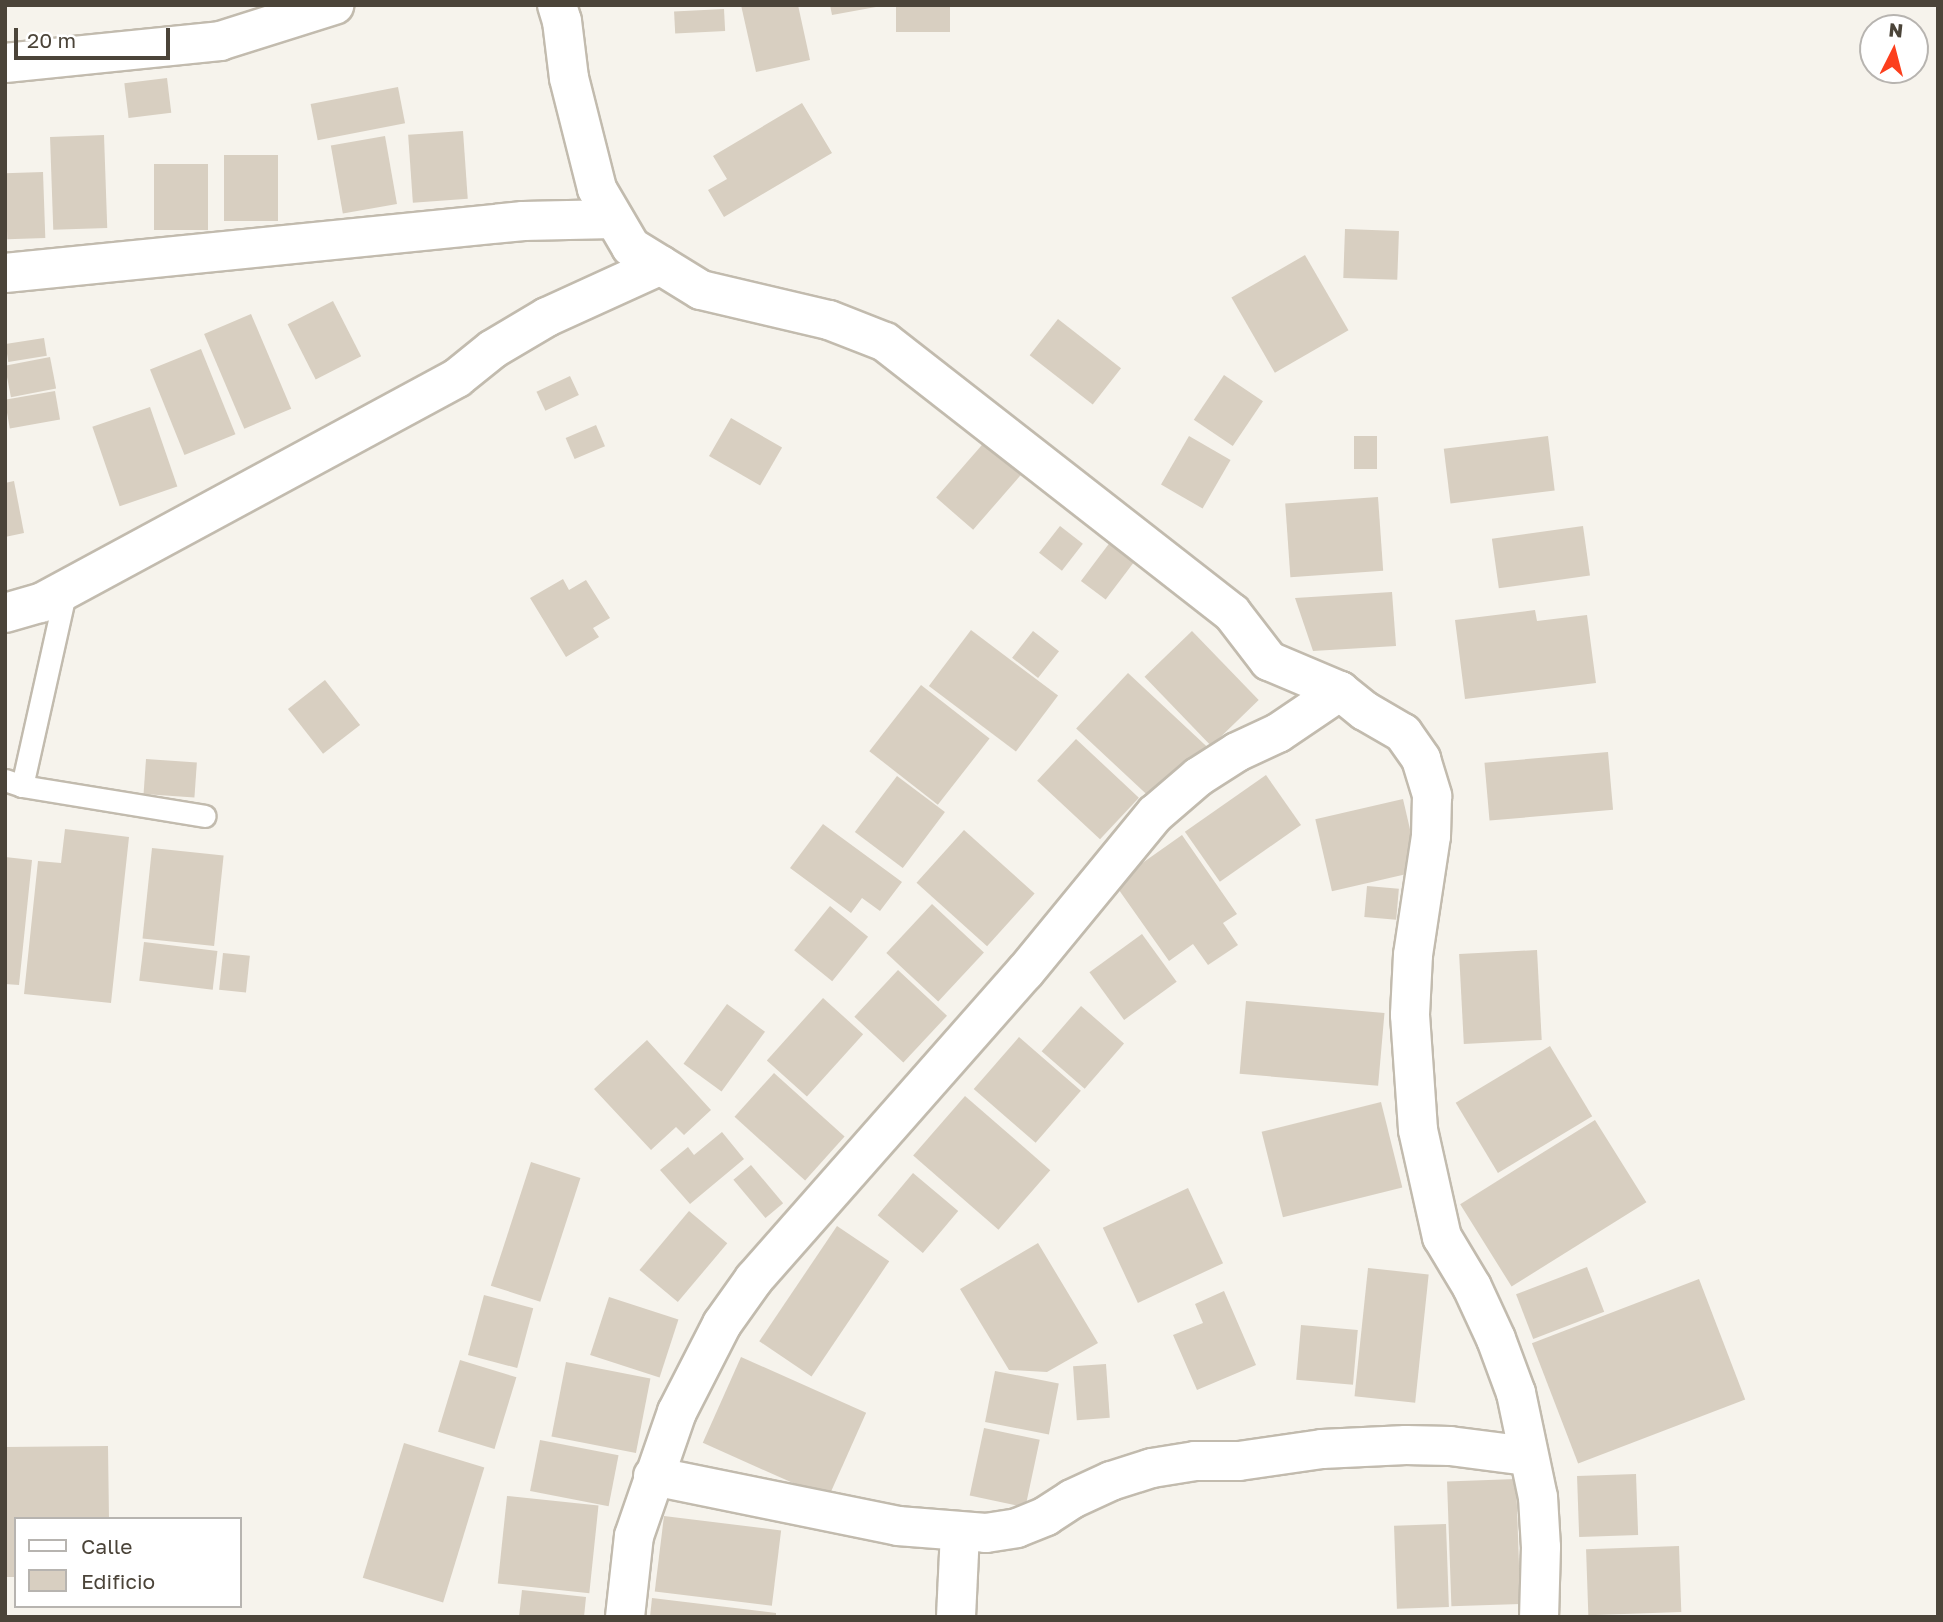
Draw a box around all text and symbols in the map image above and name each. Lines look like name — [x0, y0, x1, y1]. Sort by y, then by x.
scale bar — [18, 14, 173, 58]
north arrow — [1859, 14, 1929, 84]
text: N — [1888, 17, 1904, 42]
text: 20 m — [27, 27, 76, 53]
legend — [14, 1517, 242, 1608]
text: Calle — [81, 1533, 133, 1559]
text: Edificio — [81, 1568, 155, 1594]

